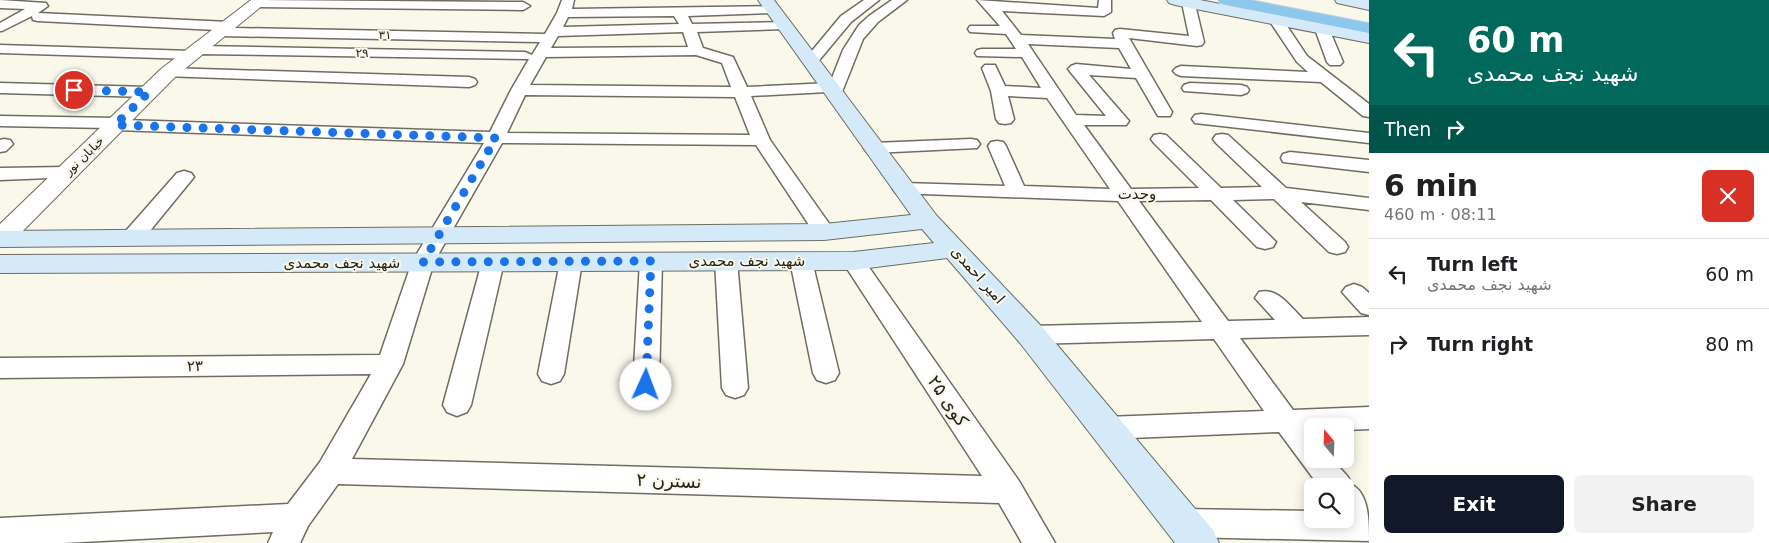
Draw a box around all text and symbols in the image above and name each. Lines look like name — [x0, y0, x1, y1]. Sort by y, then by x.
icon: left — [1384, 20, 1449, 85]
text: 60 m — [1467, 20, 1564, 60]
street label: ۳۱ — [378, 28, 392, 42]
street label: ۲۹ — [355, 46, 369, 60]
text: شهید نجف محمدی — [1467, 61, 1638, 86]
pin — [53, 69, 95, 111]
icon: arrive — [60, 76, 88, 104]
icon: right — [1441, 115, 1469, 143]
text: Then — [1384, 118, 1431, 140]
street label: خیابان نور — [61, 134, 107, 180]
text: 6 min — [1384, 168, 1478, 203]
button: close — [1702, 170, 1754, 222]
street label: وحدت — [1118, 185, 1156, 203]
text: 460 m · 08:11 — [1384, 205, 1497, 224]
street label: امیر احمدی — [947, 242, 1009, 308]
street label: شهید نجف محمدی — [689, 252, 805, 270]
text: Turn left — [1427, 253, 1518, 275]
street label: شهید نجف محمدی — [284, 254, 400, 272]
icon: left — [1384, 260, 1412, 288]
text: 60 m — [1705, 263, 1754, 285]
text: شهید نجف محمدی — [1427, 275, 1552, 294]
icon: right — [1384, 330, 1412, 358]
text: Turn right — [1427, 333, 1533, 355]
text: 80 m — [1705, 333, 1754, 355]
street label: ۲۳ — [187, 357, 203, 375]
position arrow — [619, 358, 671, 410]
street label: کوی ۲۵ — [923, 371, 973, 431]
north arrow — [1304, 418, 1354, 468]
map controls — [1304, 418, 1354, 528]
street label: نسترن ۲ — [636, 469, 702, 493]
button: Exit — [1384, 475, 1564, 533]
button: Share — [1574, 475, 1754, 533]
button: search — [1304, 478, 1354, 528]

